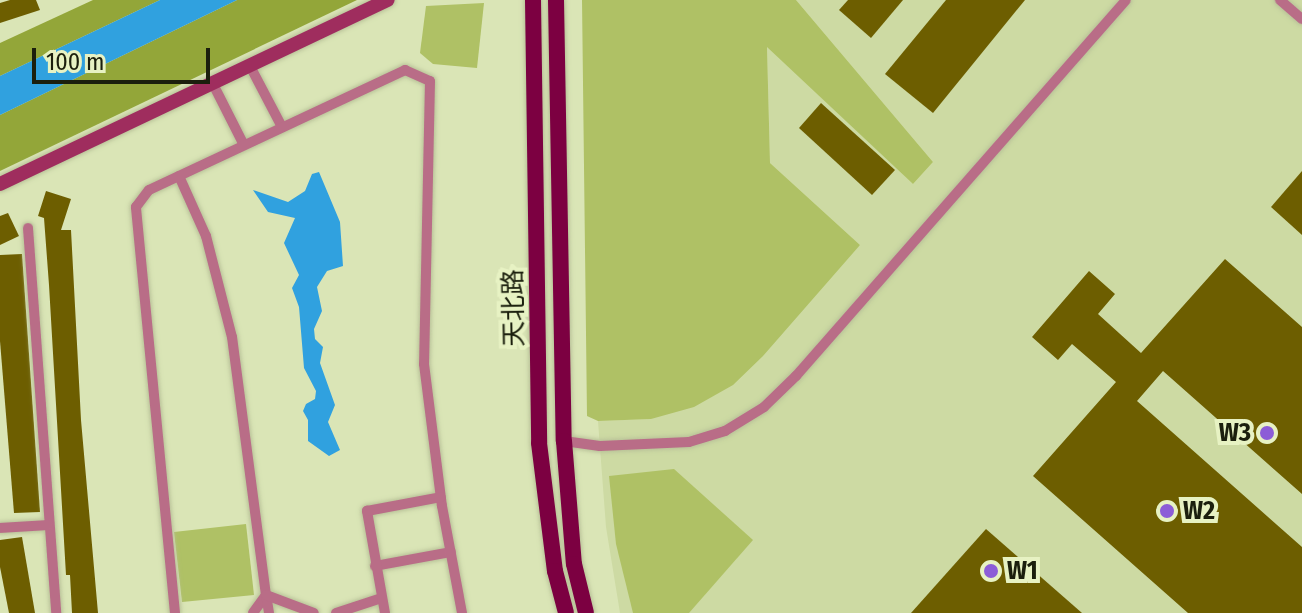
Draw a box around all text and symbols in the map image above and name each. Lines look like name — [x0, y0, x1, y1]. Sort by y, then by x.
scale bar — [36, 32, 214, 82]
text: 100 m — [46, 48, 104, 76]
street label: 天北路 — [498, 269, 530, 347]
place label: W3 — [1219, 417, 1251, 449]
marker: W3 — [1258, 424, 1276, 442]
place label: W2 — [1183, 495, 1215, 527]
marker: W2 — [1158, 502, 1176, 520]
place label: W1 — [1007, 555, 1038, 587]
marker: W1 — [982, 562, 1000, 580]

